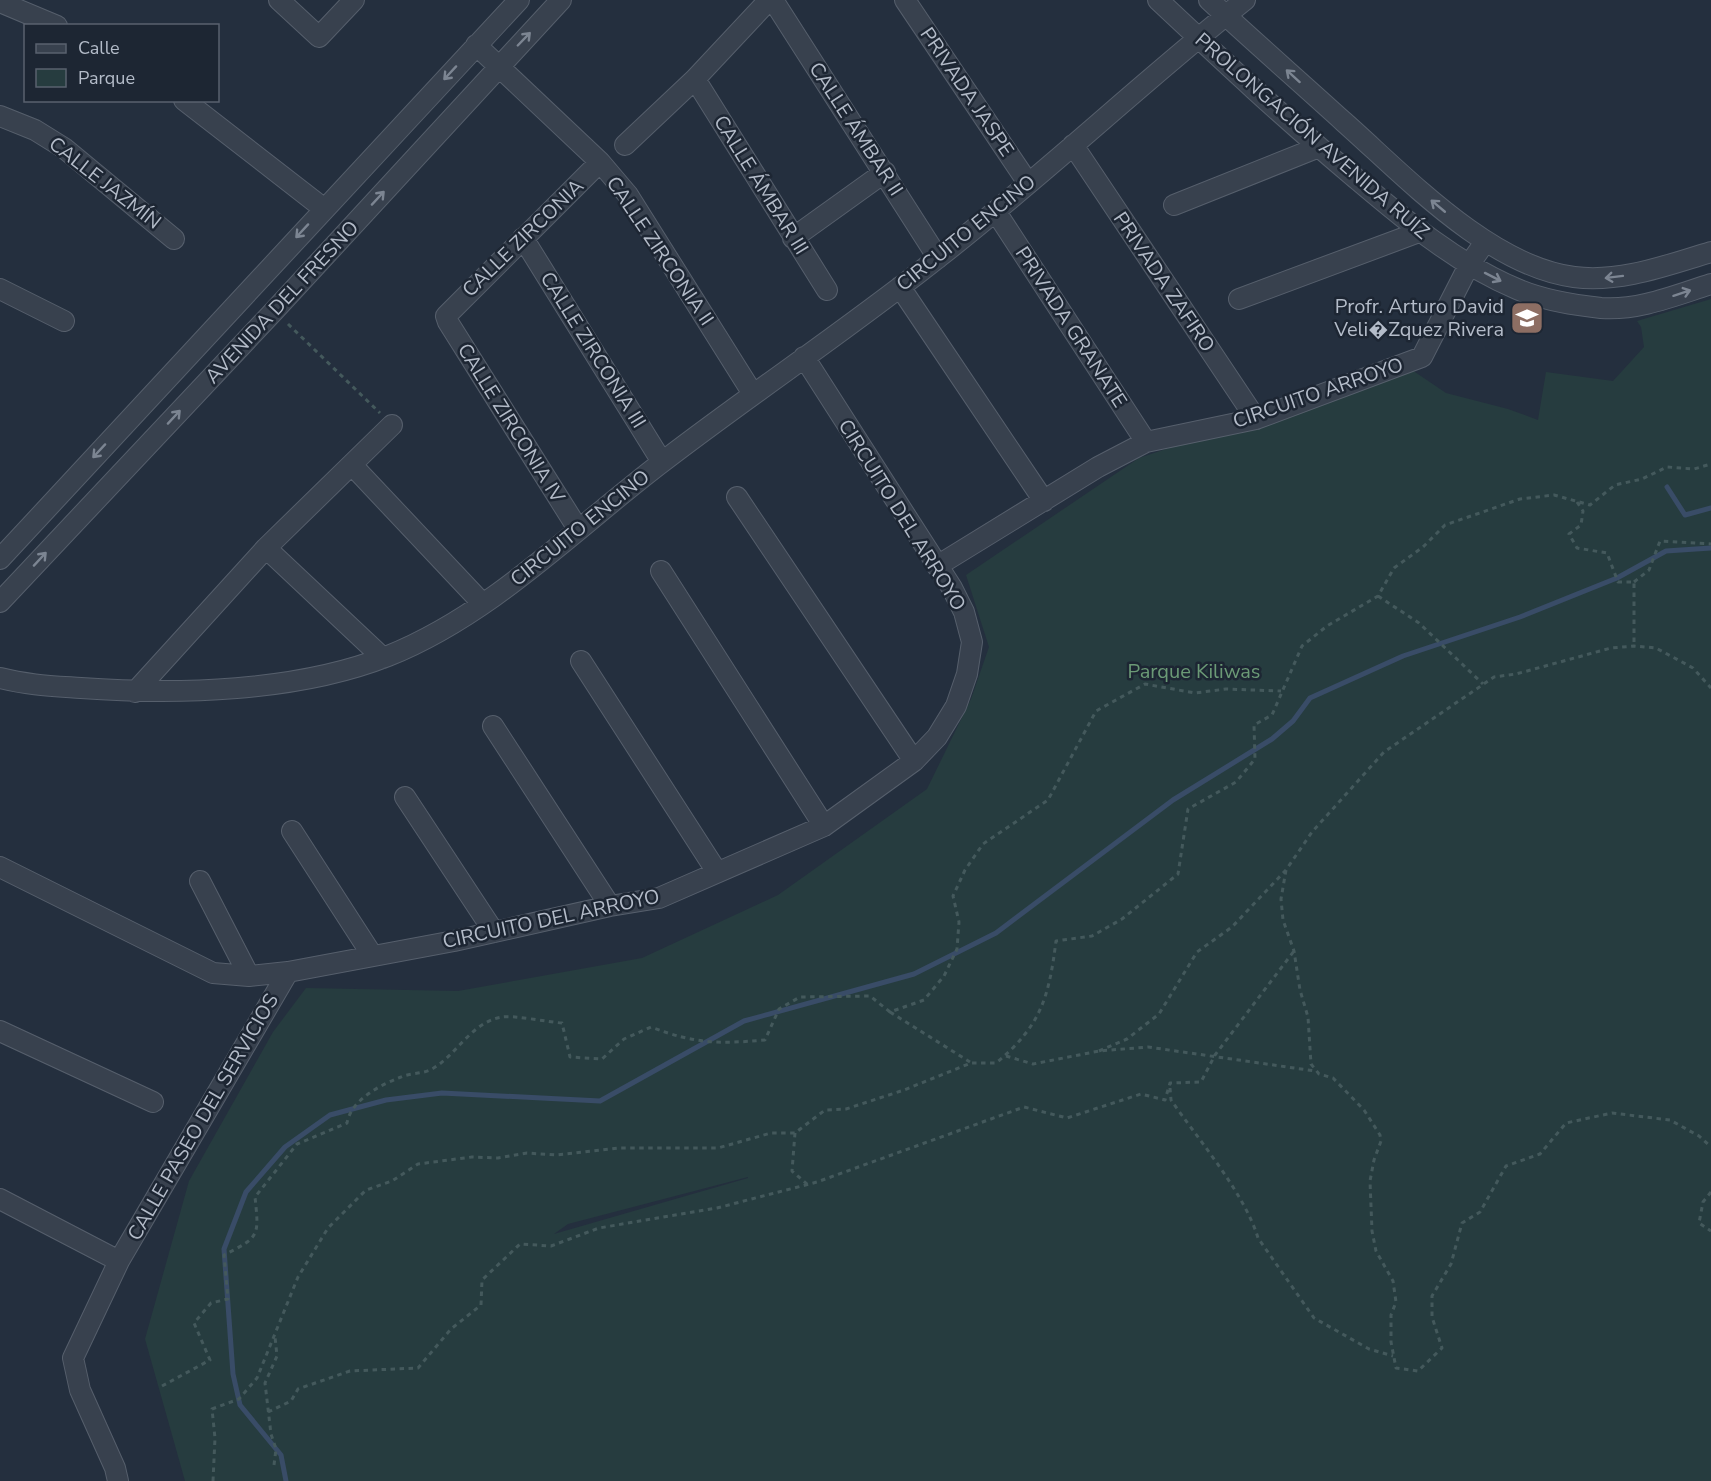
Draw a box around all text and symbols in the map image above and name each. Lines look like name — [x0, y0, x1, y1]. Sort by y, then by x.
street label: PRIVADA JASPE — [914, 22, 1020, 162]
legend — [24, 24, 219, 102]
street label: PROLONGACIÓN AVENIDA RUÍZ — [1189, 27, 1435, 245]
one-way arrow — [517, 31, 532, 46]
text: Calle — [78, 36, 120, 60]
street label: CALLE ÁMBAR II — [803, 57, 909, 201]
one-way arrow — [443, 65, 457, 80]
text: Parque — [78, 66, 135, 90]
one-way arrow — [1286, 69, 1301, 83]
street label: CALLE ÁMBAR III — [707, 110, 815, 260]
street label: CALLE JAZMÍN — [43, 131, 167, 235]
street label: CIRCUITO ENCINO — [891, 168, 1041, 298]
street label: CALLE ZIRCONIA II — [600, 171, 720, 331]
street label: CALLE ZIRCONIA — [456, 173, 590, 303]
one-way arrow — [371, 190, 385, 205]
one-way arrow — [1430, 199, 1446, 212]
street label: PRIVADA ZAFIRO — [1107, 207, 1221, 357]
street label: AVENIDA DEL FRESNO — [199, 215, 365, 389]
one-way arrow — [295, 223, 309, 238]
street label: PRIVADA GRANATE — [1009, 241, 1133, 413]
street label: CALLE ZIRCONIA III — [534, 267, 652, 433]
one-way arrow — [1604, 271, 1624, 282]
one-way arrow — [1484, 272, 1502, 284]
one-way arrow — [1672, 287, 1691, 298]
place label: Profr. Arturo David Veli�Zquez Rivera — [1333, 293, 1504, 343]
school or university icon: Profr. Arturo David Veli�Zquez Rivera — [1509, 300, 1545, 336]
street label: CALLE ZIRCONIA IV — [451, 338, 571, 508]
street label: CIRCUITO ARROYO — [1229, 351, 1407, 435]
one-way arrow — [167, 410, 181, 425]
street label: CIRCUITO DEL ARROYO — [832, 414, 972, 616]
one-way arrow — [92, 443, 106, 458]
street label: CIRCUITO ENCINO — [505, 463, 655, 593]
one-way arrow — [33, 552, 47, 567]
park label: Parque Kiliwas — [1127, 658, 1261, 685]
street label: CIRCUITO DEL ARROYO — [440, 883, 662, 955]
street label: CALLE PASEO DEL SERVICIOS — [121, 989, 285, 1245]

